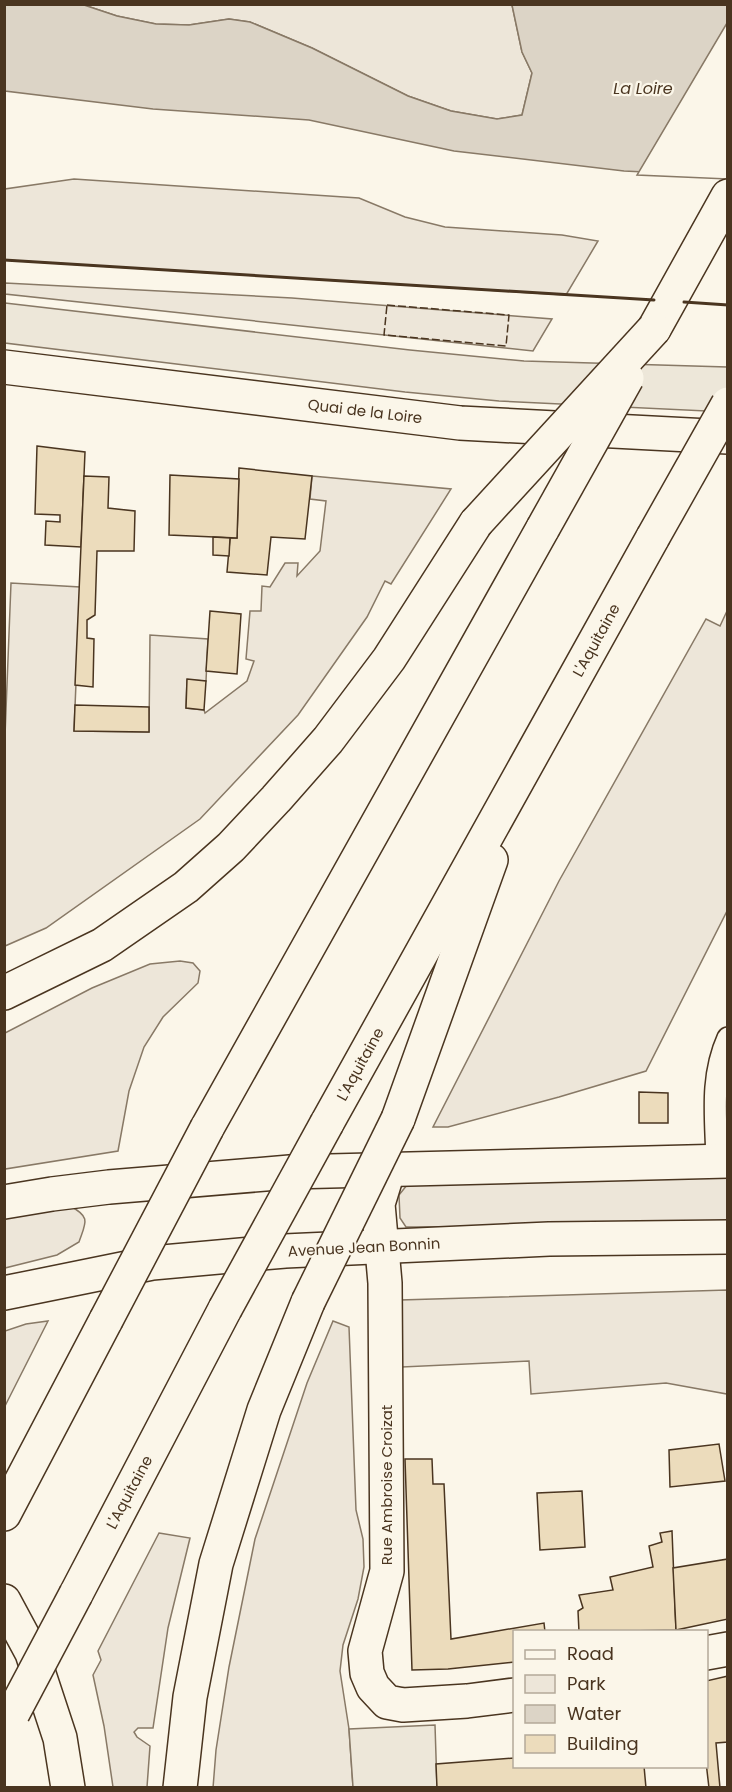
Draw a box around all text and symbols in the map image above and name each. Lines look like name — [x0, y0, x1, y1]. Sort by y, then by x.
water label: La Loire — [613, 77, 673, 100]
street label: Quai de la Loire — [307, 394, 423, 428]
street label: L'Aquitaine — [567, 600, 625, 680]
street label: L'Aquitaine — [331, 1024, 389, 1104]
street label: Avenue Jean Bonnin — [287, 1233, 441, 1261]
street label: Rue Ambroise Croizat — [376, 1405, 397, 1565]
street label: L'Aquitaine — [101, 1451, 157, 1533]
legend — [513, 1630, 708, 1768]
text: Road — [567, 1641, 614, 1666]
text: Park — [567, 1671, 606, 1696]
text: Water — [567, 1701, 621, 1726]
text: Building — [567, 1731, 639, 1756]

